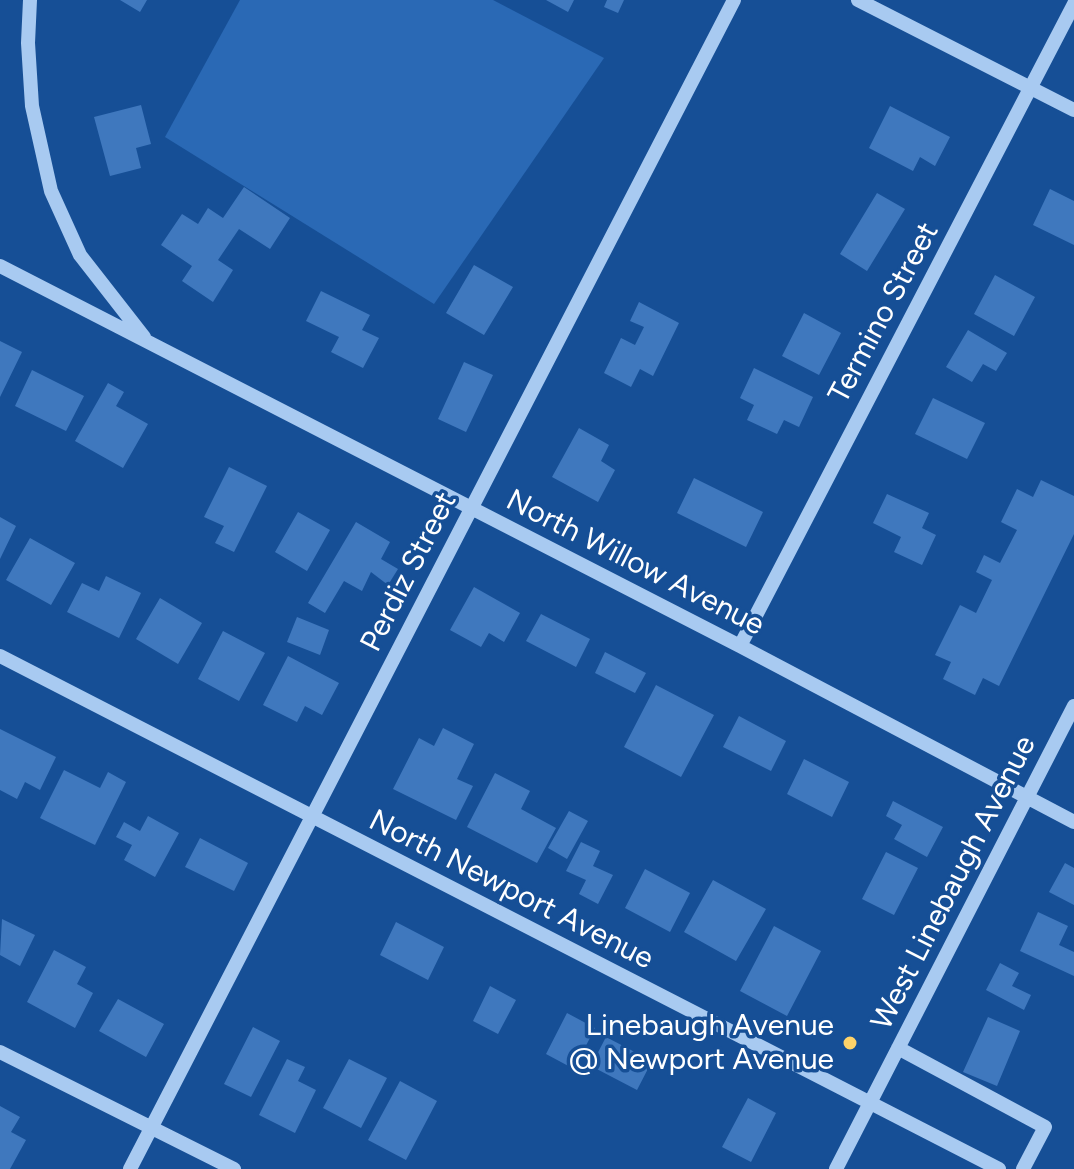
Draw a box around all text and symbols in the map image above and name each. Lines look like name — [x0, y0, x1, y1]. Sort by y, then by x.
street label: Termino Street — [821, 217, 947, 409]
street label: North Willow Avenue — [500, 482, 770, 644]
street label: Perdiz Street — [353, 486, 465, 658]
street label: West Linebaugh Avenue — [864, 730, 1044, 1036]
street label: North Newport Avenue — [363, 803, 659, 977]
place label: Linebaugh Avenue @ Newport Avenue — [569, 1008, 834, 1078]
marker: Linebaugh Avenue @ Newport Avenue — [841, 1034, 859, 1052]

